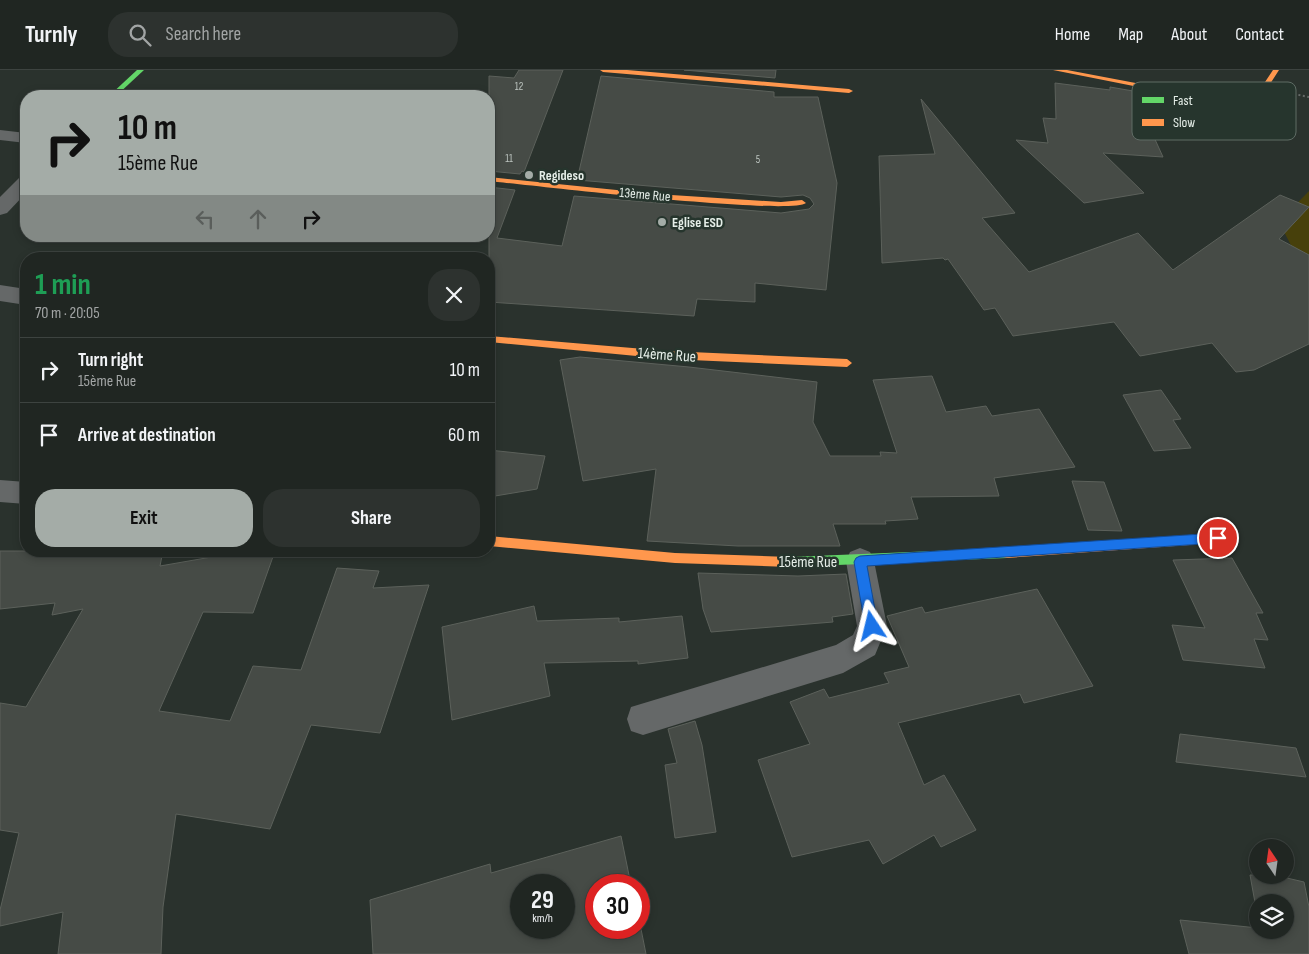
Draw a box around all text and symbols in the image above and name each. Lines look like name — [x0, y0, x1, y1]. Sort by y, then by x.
search box — [108, 12, 458, 57]
text: Turnly — [25, 20, 78, 49]
icon: search — [126, 21, 154, 49]
text: Search here — [166, 23, 241, 46]
text: Home — [1055, 24, 1090, 45]
text: Map — [1118, 24, 1143, 45]
text: About — [1171, 24, 1207, 45]
text: Contact — [1235, 24, 1284, 45]
house number: 12 — [515, 80, 524, 93]
legend — [1132, 82, 1296, 140]
text: Fast — [1173, 92, 1193, 109]
text: 10 m — [118, 107, 177, 150]
icon: right — [35, 110, 100, 175]
text: Slow — [1173, 114, 1195, 131]
text: 15ème Rue — [118, 150, 198, 177]
house number: 11 — [505, 152, 513, 165]
house number: 5 — [756, 153, 760, 166]
place label: Regideso — [539, 167, 584, 184]
marker: Regideso — [523, 169, 535, 181]
street label: 13ème Rue — [619, 184, 671, 205]
icon: left — [191, 205, 219, 233]
icon: ahead — [244, 205, 272, 233]
icon: right — [297, 205, 325, 233]
place label: Eglise ESD — [672, 214, 723, 231]
marker: Eglise ESD — [656, 216, 668, 228]
text: 1 min — [35, 267, 91, 303]
button: close — [428, 269, 480, 321]
text: 70 m · 20:05 — [35, 304, 100, 323]
street label: 14ème Rue — [637, 344, 697, 367]
text: Turn right — [78, 349, 143, 372]
icon: right — [35, 356, 63, 384]
text: 10 m — [450, 359, 480, 382]
text: 15ème Rue — [78, 372, 136, 391]
icon: arrive — [35, 421, 63, 449]
text: Arrive at destination — [78, 424, 216, 447]
text: 60 m — [448, 424, 480, 447]
button: Exit — [35, 489, 253, 547]
button: Share — [263, 489, 480, 547]
pin — [1197, 517, 1239, 559]
icon: arrive — [1204, 524, 1232, 552]
street label: 15ème Rue — [779, 553, 837, 572]
position arrow — [845, 599, 897, 651]
north arrow — [1249, 839, 1294, 884]
map controls — [1249, 839, 1294, 939]
speed limit sign: 30 — [585, 874, 650, 939]
text: 29 — [531, 885, 554, 916]
button: layers — [1249, 894, 1294, 939]
text: km/h — [532, 911, 553, 926]

